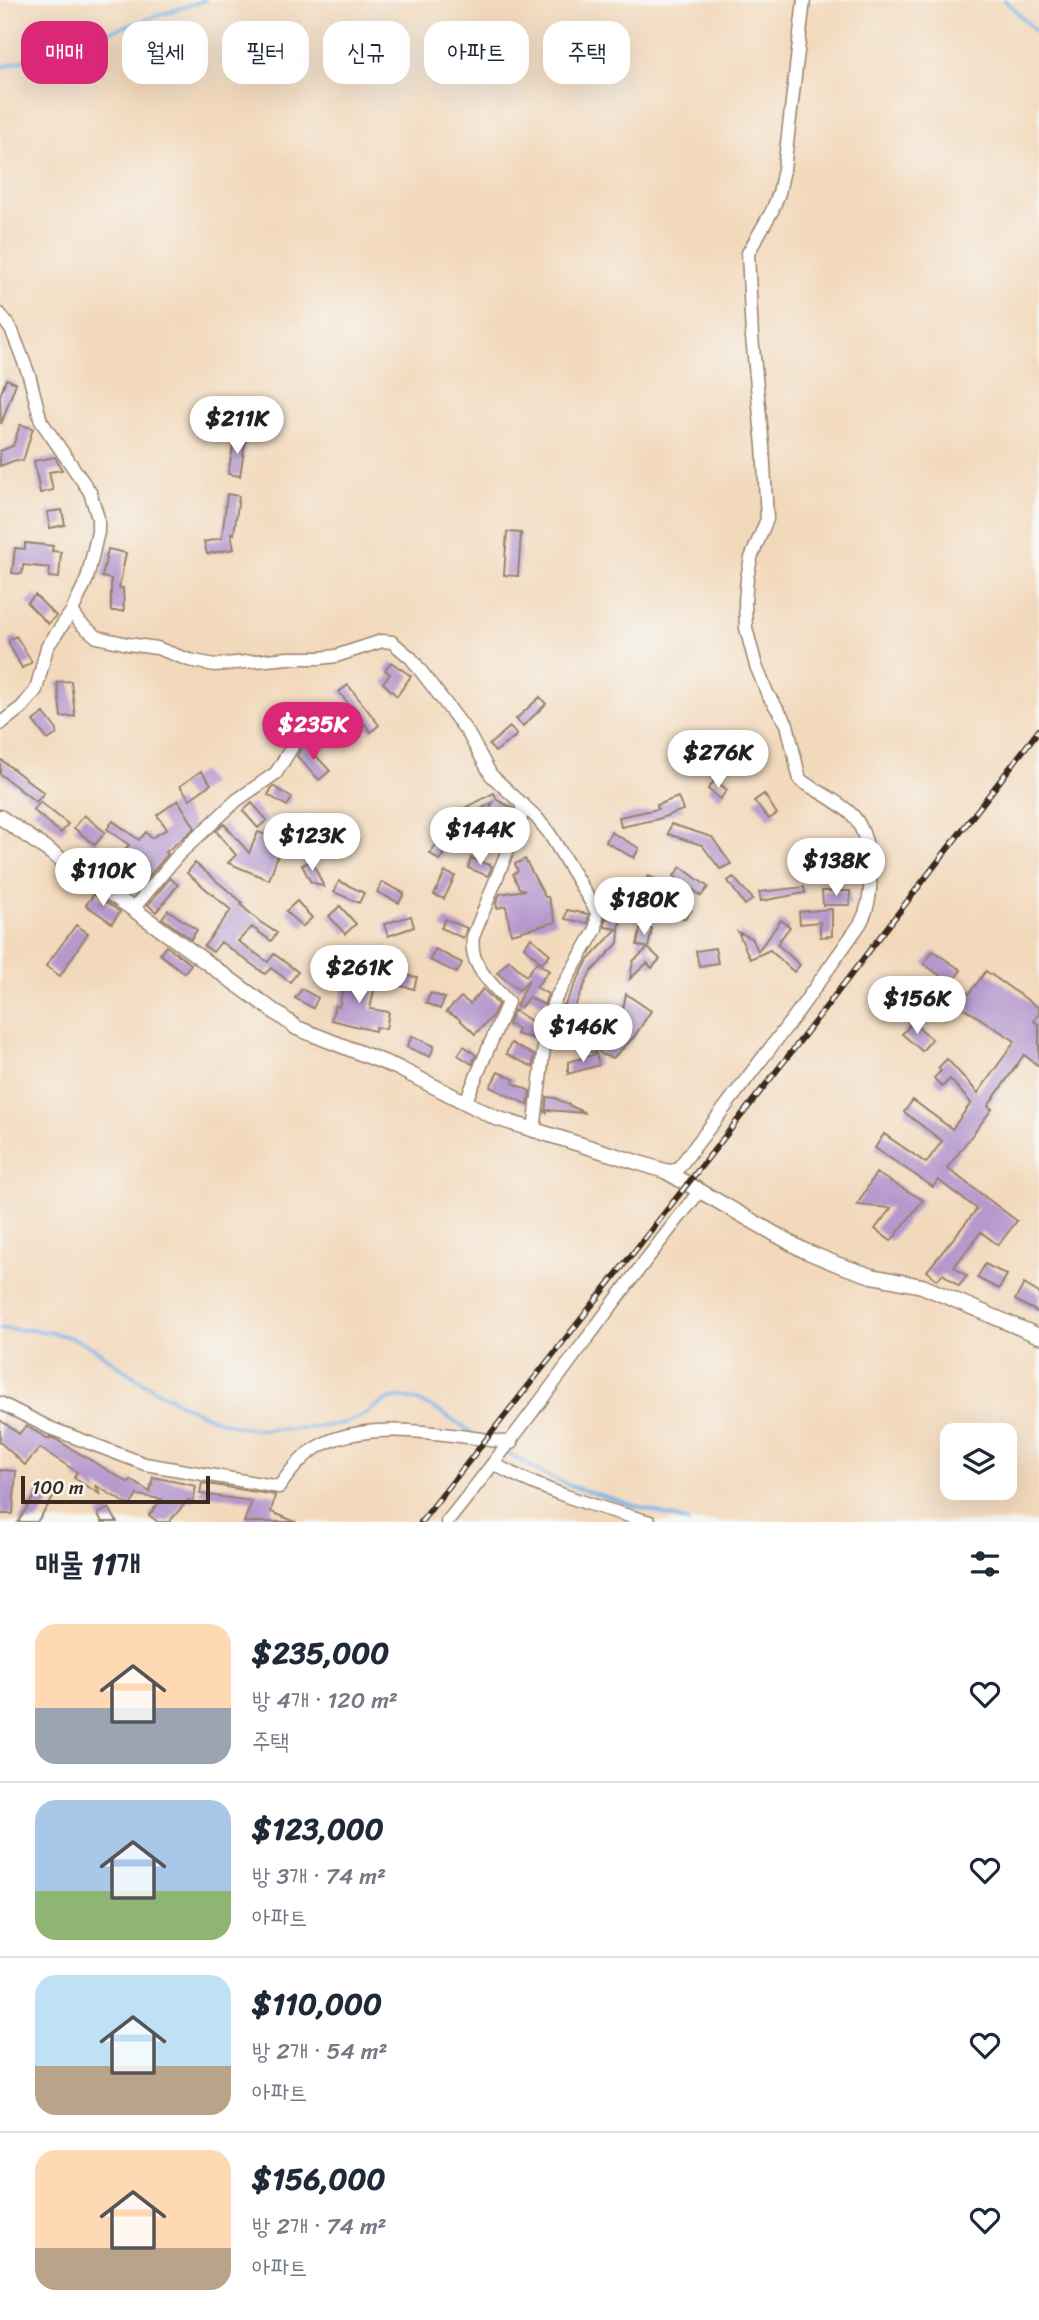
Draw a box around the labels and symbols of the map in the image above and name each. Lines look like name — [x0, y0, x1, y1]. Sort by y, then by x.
pin: $211K — [188, 396, 286, 456]
pin: $235K — [264, 702, 362, 762]
pin: $276K — [669, 730, 767, 790]
pin: $144K — [431, 808, 529, 867]
pin: $123K — [263, 814, 361, 873]
pin: $138K — [787, 838, 885, 898]
pin: $110K — [54, 848, 152, 908]
pin: $180K — [595, 878, 693, 937]
pin: $261K — [310, 946, 408, 1005]
pin: $156K — [868, 976, 966, 1036]
pin: $146K — [534, 1004, 632, 1064]
scale bar — [21, 1473, 210, 1505]

